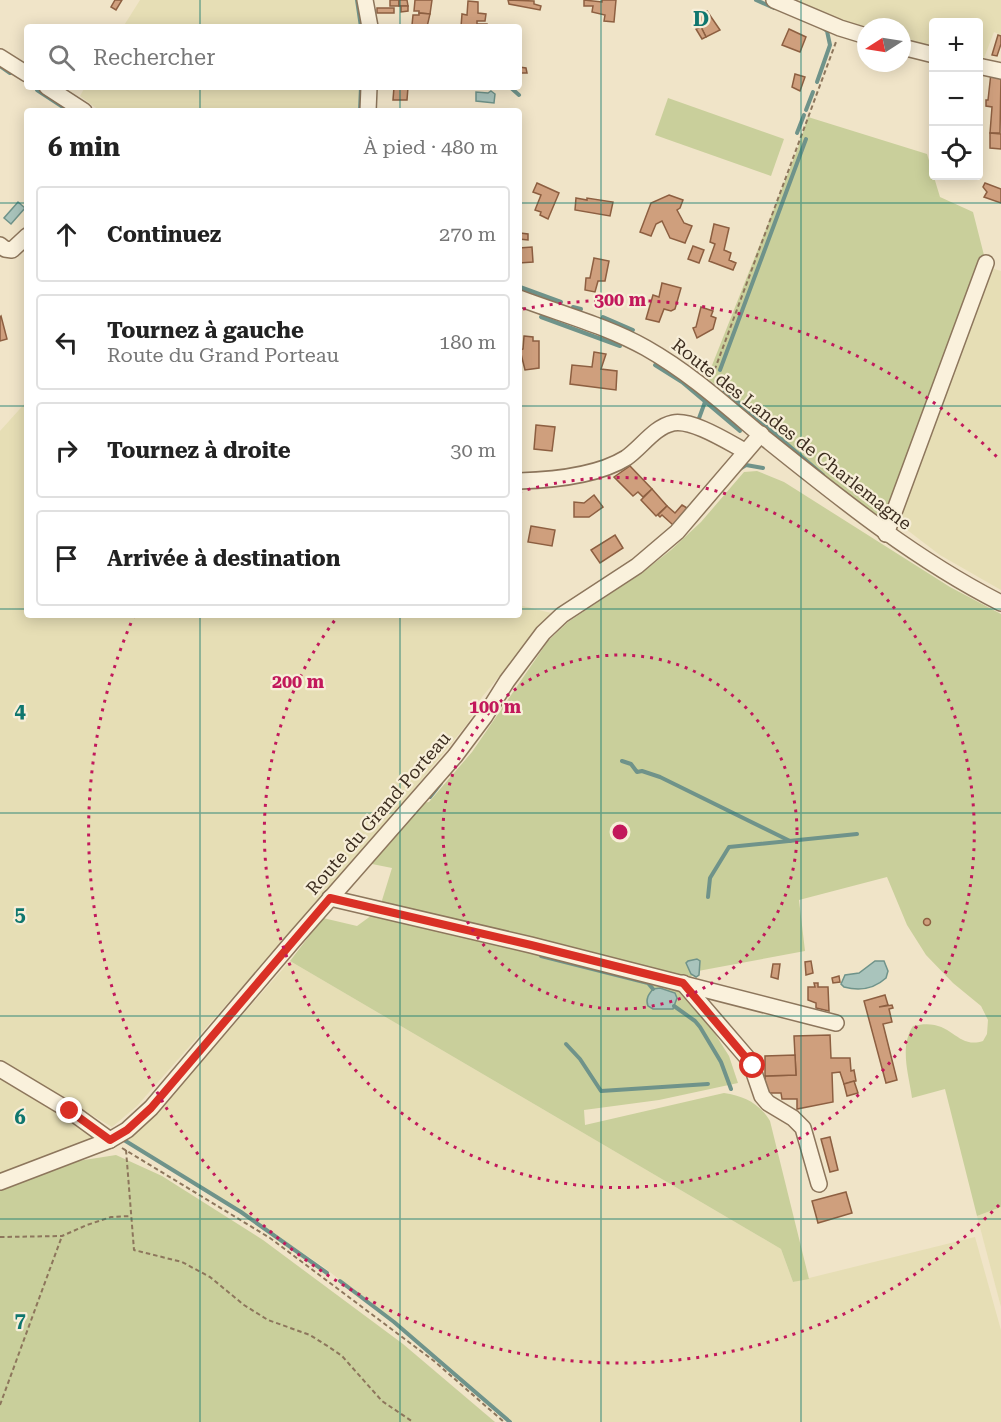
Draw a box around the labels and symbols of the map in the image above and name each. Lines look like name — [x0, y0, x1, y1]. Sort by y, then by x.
text: D — [693, 7, 709, 31]
north arrow — [857, 18, 911, 72]
text: 300 m — [594, 289, 647, 310]
street label: Route des Landes de Charlemagne — [668, 334, 916, 534]
text: 200 m — [272, 671, 325, 692]
text: 100 m — [469, 696, 522, 717]
text: 4 — [14, 699, 26, 723]
street label: Route du Grand Porteau — [302, 727, 454, 899]
centre of rings — [610, 822, 630, 842]
text: 5 — [14, 902, 26, 926]
route start — [739, 1052, 765, 1078]
route end — [56, 1097, 82, 1123]
text: 6 — [14, 1105, 26, 1129]
text: 7 — [14, 1308, 26, 1332]

